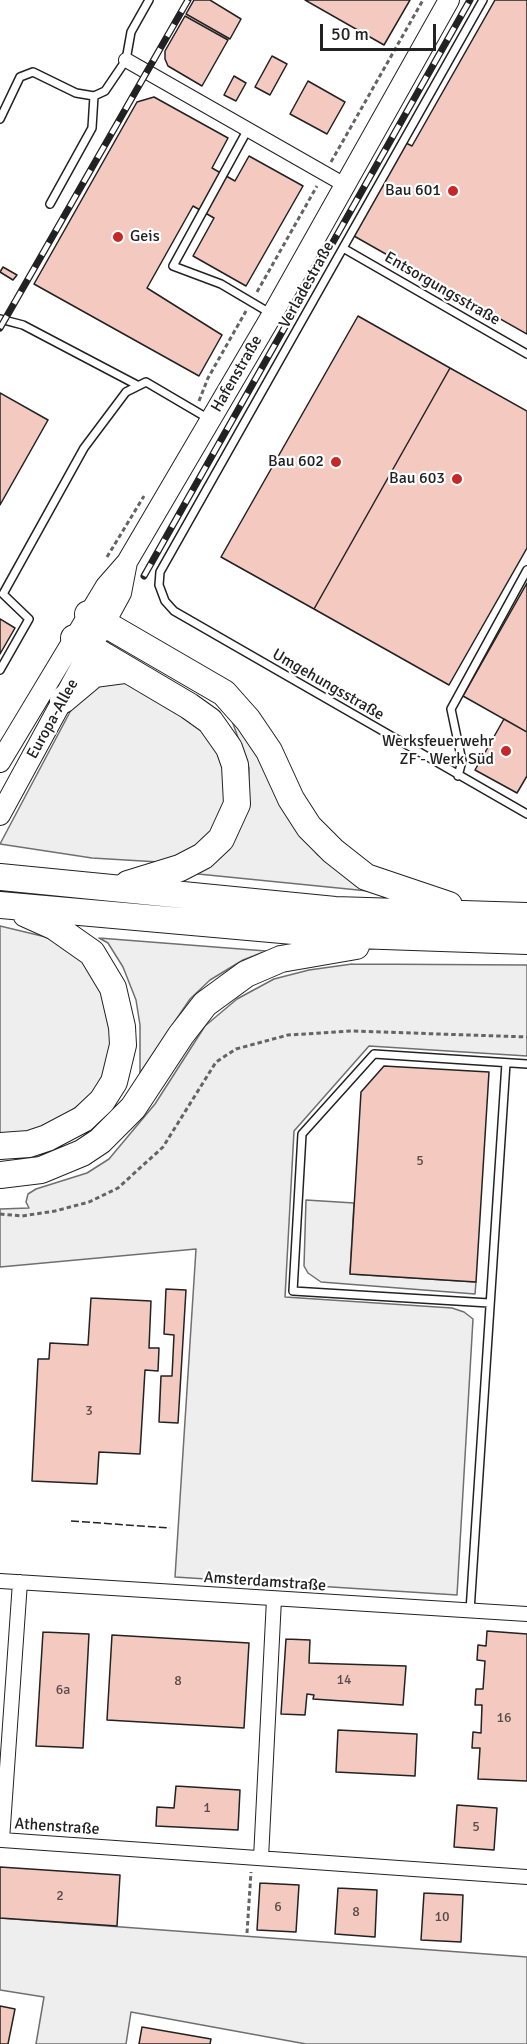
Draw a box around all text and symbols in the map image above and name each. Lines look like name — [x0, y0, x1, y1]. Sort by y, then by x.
scale bar — [323, 12, 438, 50]
text: 50 m — [331, 23, 369, 45]
place label: Bau 601 — [385, 181, 441, 201]
marker: Bau 601 — [446, 184, 460, 198]
place label: Geis — [130, 227, 160, 247]
marker: Geis — [111, 230, 125, 244]
street label: Verladestraße — [275, 238, 339, 332]
street label: Entsorgungsstraße — [381, 248, 503, 330]
street label: Hafenstraße — [207, 332, 267, 416]
place label: Bau 602 — [268, 452, 324, 472]
marker: Bau 602 — [329, 455, 343, 469]
place label: Bau 603 — [389, 469, 445, 489]
marker: Bau 603 — [450, 472, 464, 486]
street label: Umgehungsstraße — [269, 645, 387, 725]
street label: Europa-Allee — [23, 676, 83, 762]
place label: Werksfeuerwehr ZF - Werk Süd — [382, 732, 494, 770]
marker: Werksfeuerwehr ZF - Werk Süd — [499, 744, 513, 758]
house number: 5 — [416, 1153, 424, 1169]
house number: 3 — [85, 1403, 93, 1419]
street label: Amsterdamstraße — [203, 1568, 327, 1596]
house number: 14 — [336, 1672, 352, 1688]
house number: 8 — [174, 1673, 182, 1689]
house number: 6a — [56, 1682, 70, 1698]
house number: 16 — [496, 1710, 512, 1726]
house number: 1 — [203, 1800, 211, 1816]
street label: Athenstraße — [14, 1814, 100, 1840]
house number: 5 — [472, 1819, 480, 1835]
house number: 2 — [56, 1888, 64, 1904]
house number: 6 — [274, 1899, 282, 1915]
house number: 8 — [352, 1904, 360, 1920]
house number: 10 — [434, 1909, 450, 1925]

